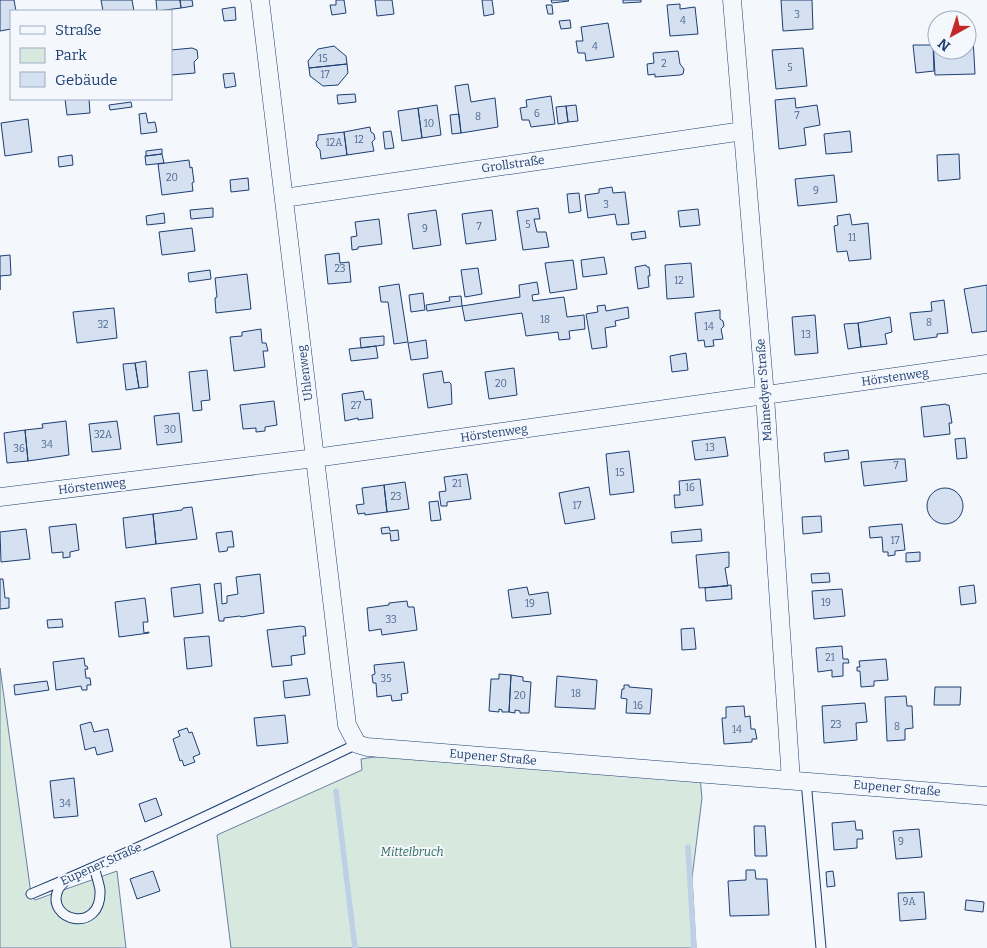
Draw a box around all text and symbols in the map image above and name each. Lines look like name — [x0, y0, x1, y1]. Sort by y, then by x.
house number: 3 — [794, 9, 800, 21]
legend — [10, 10, 172, 100]
north arrow — [927, 10, 977, 60]
house number: 4 — [680, 15, 686, 27]
text: Straße — [55, 21, 101, 39]
text: N — [934, 35, 954, 55]
house number: 4 — [592, 41, 598, 53]
text: Park — [55, 46, 87, 64]
house number: 15 — [318, 53, 328, 65]
house number: 2 — [661, 58, 667, 70]
house number: 5 — [787, 62, 793, 74]
house number: 17 — [321, 69, 329, 81]
text: Gebäude — [55, 71, 118, 89]
house number: 6 — [534, 108, 540, 120]
house number: 7 — [794, 110, 800, 122]
house number: 8 — [475, 111, 481, 123]
house number: 10 — [424, 118, 434, 130]
house number: 12 — [354, 134, 364, 146]
house number: 12A — [326, 137, 343, 149]
street label: Grollstraße — [481, 153, 545, 175]
house number: 20 — [166, 172, 178, 184]
house number: 9 — [813, 185, 819, 197]
house number: 3 — [603, 199, 609, 211]
house number: 5 — [525, 219, 531, 231]
house number: 7 — [476, 221, 482, 233]
house number: 9 — [422, 223, 428, 235]
house number: 11 — [848, 232, 856, 244]
house number: 23 — [334, 263, 346, 275]
house number: 12 — [674, 275, 684, 287]
house number: 18 — [540, 314, 550, 326]
house number: 8 — [926, 317, 932, 329]
house number: 32 — [97, 319, 109, 331]
house number: 14 — [704, 321, 714, 333]
house number: 13 — [801, 329, 811, 341]
street label: Malmedyer Straße — [753, 338, 775, 442]
street label: Uhlenweg — [295, 344, 315, 402]
street label: Hörstenweg — [860, 365, 930, 389]
house number: 20 — [495, 378, 507, 390]
house number: 27 — [351, 400, 361, 412]
street label: Hörstenweg — [459, 421, 529, 445]
house number: 30 — [164, 424, 176, 436]
house number: 32A — [94, 429, 113, 441]
house number: 34 — [41, 439, 53, 451]
house number: 13 — [705, 442, 715, 454]
house number: 36 — [13, 443, 25, 455]
house number: 7 — [893, 460, 899, 472]
house number: 15 — [615, 467, 625, 479]
street label: Hörstenweg — [57, 475, 127, 497]
house number: 21 — [452, 478, 462, 490]
house number: 16 — [685, 482, 695, 494]
house number: 23 — [390, 491, 402, 503]
house number: 17 — [573, 500, 581, 512]
house number: 17 — [891, 535, 899, 547]
house number: 19 — [821, 597, 831, 609]
house number: 19 — [525, 598, 535, 610]
house number: 33 — [385, 614, 397, 626]
house number: 21 — [825, 652, 835, 664]
house number: 35 — [380, 673, 392, 685]
house number: 18 — [571, 688, 581, 700]
house number: 20 — [514, 690, 526, 702]
house number: 16 — [633, 700, 643, 712]
house number: 23 — [830, 719, 842, 731]
house number: 8 — [894, 721, 900, 733]
house number: 14 — [732, 724, 742, 736]
street label: Eupener Straße — [449, 746, 537, 768]
street label: Eupener Straße — [853, 777, 941, 799]
house number: 34 — [59, 798, 71, 810]
house number: 9 — [898, 836, 904, 848]
street label: Eupener Straße — [58, 840, 144, 888]
park label: Mittelbruch — [381, 845, 444, 859]
house number: 9A — [903, 896, 916, 908]

